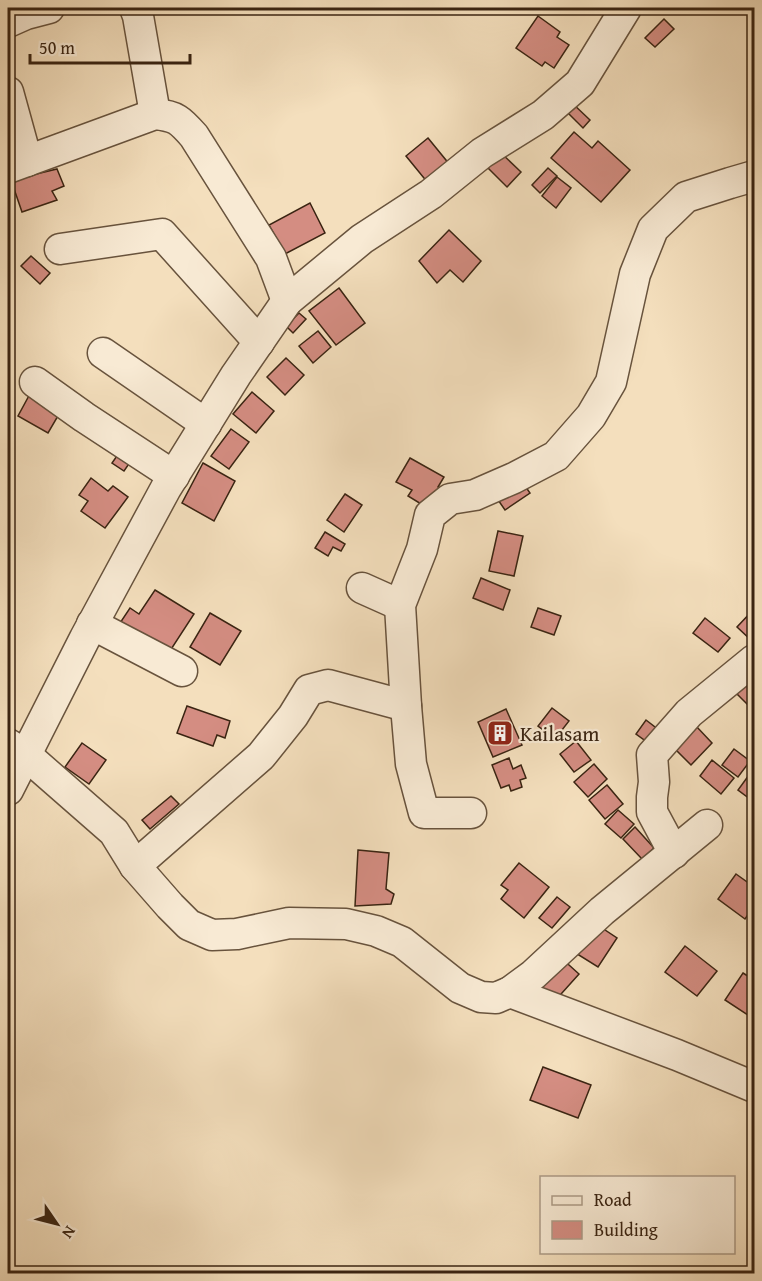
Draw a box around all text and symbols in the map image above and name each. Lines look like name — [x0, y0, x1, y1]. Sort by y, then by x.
scale bar — [30, 27, 190, 65]
text: 50 m — [39, 34, 75, 61]
building icon: Kailasam — [485, 718, 515, 748]
place label: Kailasam — [520, 718, 600, 749]
legend — [540, 1176, 735, 1254]
text: Road — [594, 1186, 632, 1213]
north arrow — [27, 1194, 87, 1254]
text: Building — [594, 1216, 658, 1243]
text: N — [56, 1221, 82, 1244]

